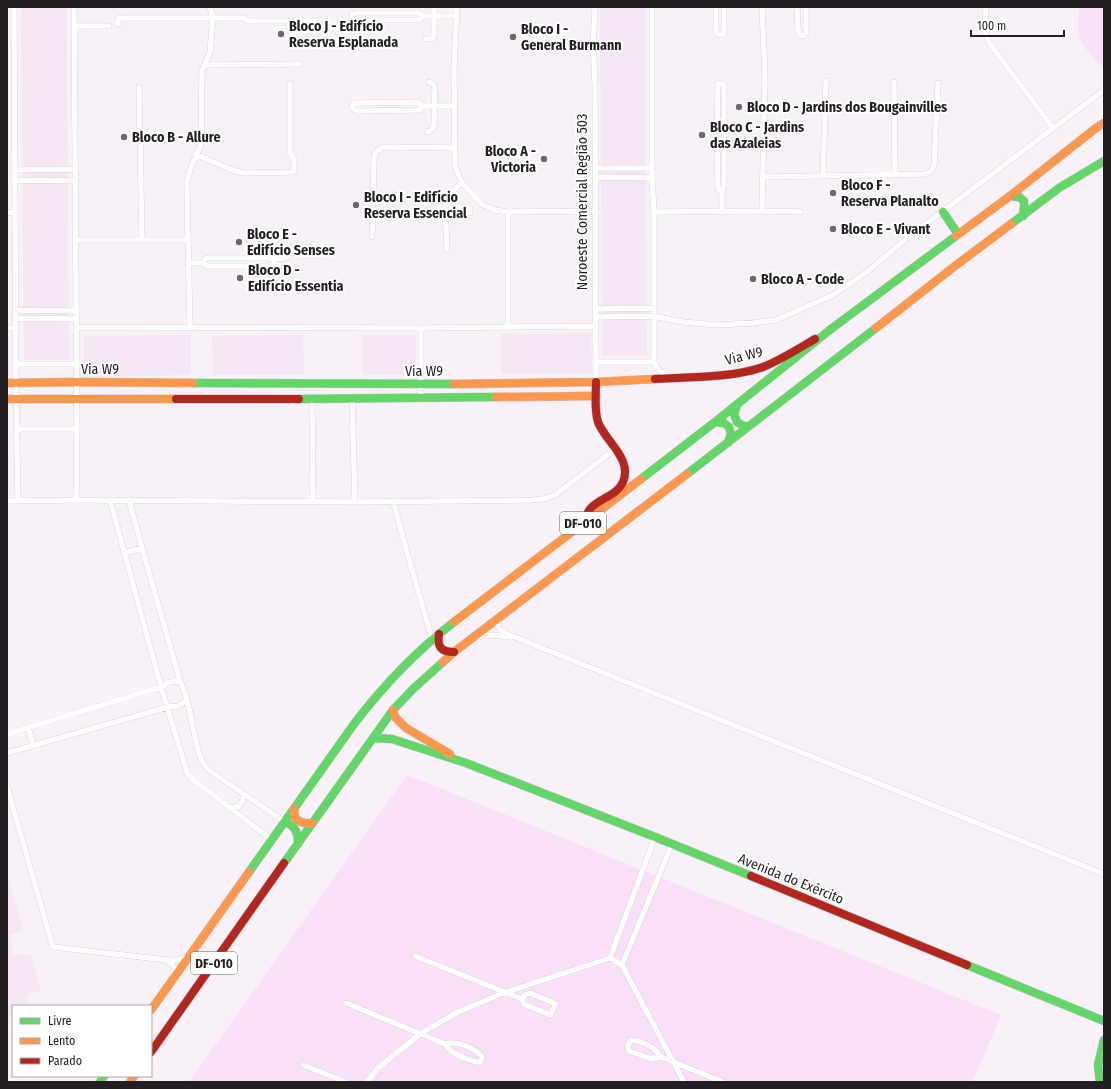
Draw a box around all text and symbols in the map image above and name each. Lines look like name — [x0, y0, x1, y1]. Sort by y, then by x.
scale bar — [971, 12, 1064, 38]
place label: Bloco J - Edifício Reserva Esplanada — [289, 18, 398, 51]
text: 100 m — [977, 19, 1006, 33]
place label: Bloco I - General Burmann — [521, 21, 622, 54]
marker: Bloco J - Edifício Reserva Esplanada — [276, 29, 286, 39]
marker: Bloco I - General Burmann — [508, 32, 518, 42]
place label: Bloco D - Jardins dos Bougainvilles — [747, 99, 947, 116]
marker: Bloco D - Jardins dos Bougainvilles — [734, 102, 744, 112]
street label: Noroeste Comercial Região 503 — [574, 114, 591, 290]
place label: Bloco C - Jardins das Azaleias — [710, 119, 804, 152]
place label: Bloco B - Allure — [132, 129, 221, 146]
marker: Bloco C - Jardins das Azaleias — [697, 130, 707, 140]
marker: Bloco B - Allure — [119, 132, 129, 142]
place label: Bloco A - Victoria — [485, 143, 536, 176]
marker: Bloco A - Victoria — [539, 154, 549, 164]
place label: Bloco F - Reserva Planalto — [841, 177, 939, 210]
marker: Bloco F - Reserva Planalto — [828, 188, 838, 198]
place label: Bloco I - Edifício Reserva Essencial — [364, 189, 467, 222]
marker: Bloco I - Edifício Reserva Essencial — [351, 200, 361, 210]
place label: Bloco E - Vivant — [841, 221, 932, 238]
marker: Bloco E - Vivant — [828, 224, 838, 234]
place label: Bloco E - Edifício Senses — [247, 226, 335, 259]
marker: Bloco E - Edifício Senses — [234, 237, 244, 247]
place label: Bloco D - Edifício Essentia — [248, 262, 344, 295]
place label: Bloco A - Code — [761, 271, 844, 288]
marker: Bloco D - Edifício Essentia — [235, 273, 245, 283]
marker: Bloco A - Code — [748, 274, 758, 284]
street label: Via W9 — [723, 343, 765, 369]
street label: Via W9 — [81, 361, 119, 378]
street label: Via W9 — [405, 363, 443, 380]
road number: DF-010 — [560, 512, 606, 534]
street label: Avenida do Exército — [736, 850, 846, 908]
road number: DF-010 — [191, 952, 237, 974]
legend — [12, 1005, 152, 1077]
text: Livre — [48, 1014, 72, 1028]
text: Lento — [48, 1034, 75, 1048]
text: Parado — [48, 1054, 82, 1068]

